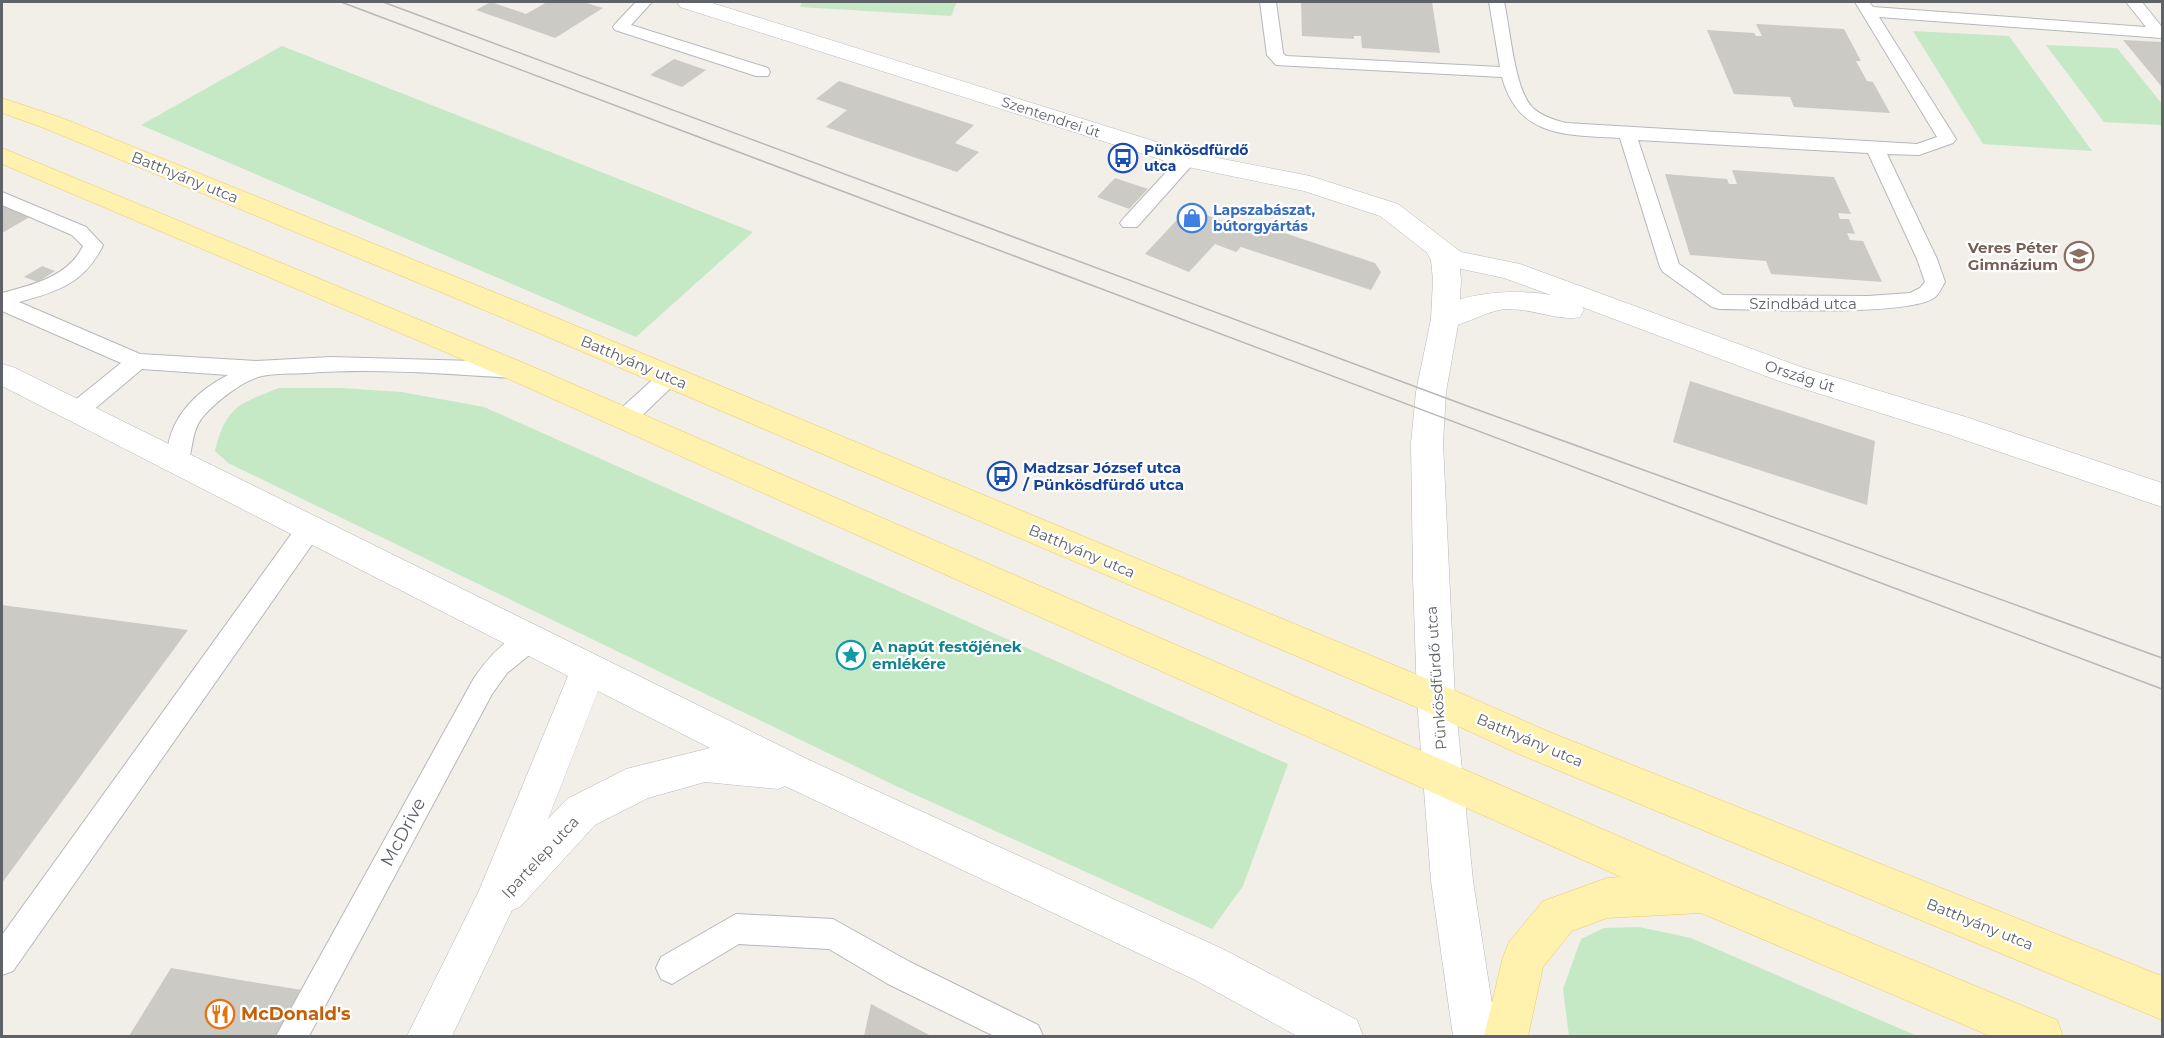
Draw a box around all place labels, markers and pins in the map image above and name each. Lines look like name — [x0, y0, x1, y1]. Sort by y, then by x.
place label: Pünkösdfürdő utca — [1144, 141, 1248, 175]
bus stop icon: Pünkösdfürdő utca — [1107, 142, 1139, 174]
place label: Lapszabászat, bútorgyártás — [1213, 201, 1316, 235]
shop icon: Lapszabászat, bútorgyártás — [1176, 202, 1208, 234]
place label: Veres Péter Gimnázium — [1967, 238, 2059, 274]
school or university icon: Veres Péter Gimnázium — [2063, 240, 2095, 272]
place label: Madzsar József utca / Pünkösdfürdő utca — [1022, 458, 1184, 494]
bus stop icon: Madzsar József utca / Pünkösdfürdő utca — [986, 460, 1018, 492]
place label: A napút festőjének emlékére — [871, 637, 1022, 673]
place icon: A napút festőjének emlékére — [835, 639, 867, 671]
restaurant icon: McDonald's — [204, 998, 236, 1030]
place label: McDonald's — [241, 1003, 351, 1025]

